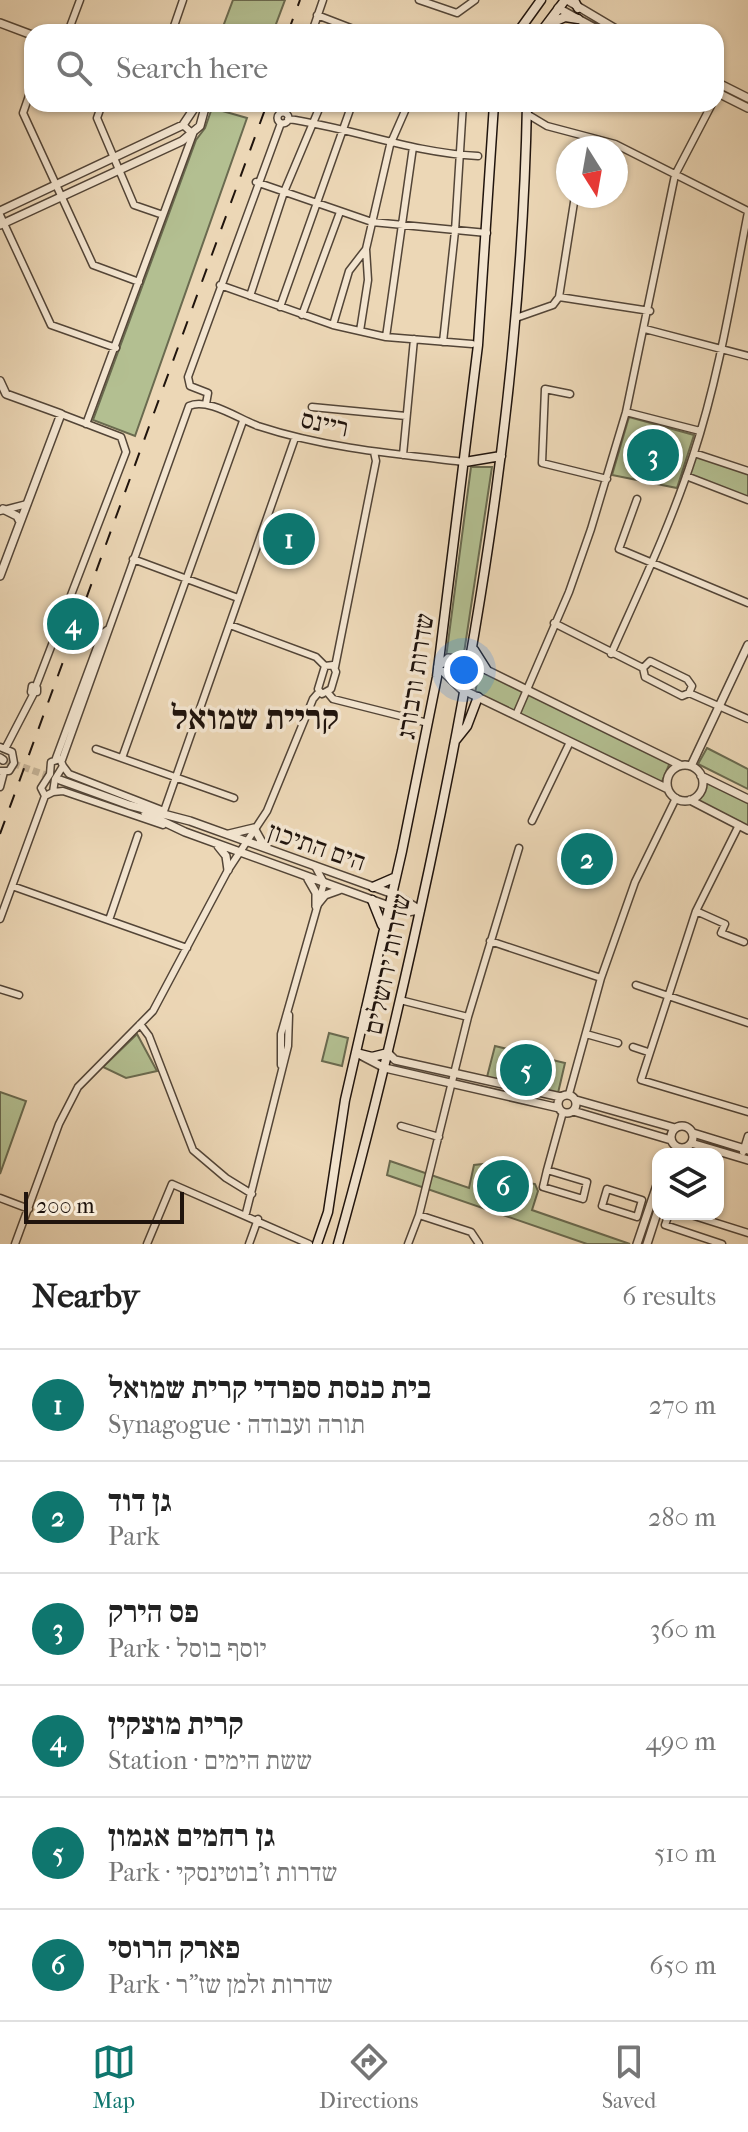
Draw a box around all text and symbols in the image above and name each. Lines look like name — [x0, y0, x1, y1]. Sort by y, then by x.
search box — [24, 24, 724, 112]
icon: search — [52, 46, 96, 90]
text: Search here — [116, 51, 268, 86]
north arrow — [556, 136, 628, 208]
street label: ריינס — [298, 403, 352, 444]
pin: 3 — [627, 425, 679, 485]
pin: 1 — [263, 509, 315, 569]
pin: 4 — [47, 594, 99, 654]
street label: שדרות ורבורג — [390, 611, 441, 741]
your location — [444, 650, 484, 690]
district label: קריית שמואל — [171, 698, 339, 738]
street label: הים התיכון — [264, 815, 370, 878]
pin: 2 — [561, 829, 613, 889]
street label: שדרות ירושלים — [357, 891, 418, 1037]
pin: 5 — [500, 1040, 552, 1100]
map controls — [652, 1148, 724, 1220]
button: layers — [652, 1148, 724, 1220]
pin: 6 — [477, 1156, 529, 1216]
scale bar — [24, 1188, 184, 1224]
text: 200 m — [36, 1193, 95, 1219]
text: Nearby — [32, 1276, 139, 1316]
text: 6 results — [622, 1281, 716, 1312]
text: בית כנסת ספרדי קרית שמואל — [108, 1371, 431, 1406]
text: 1 — [53, 1390, 63, 1421]
text: 270 m — [649, 1390, 716, 1421]
text: Synagogue · תורה ועבודה — [108, 1409, 365, 1440]
text: גן דוד — [108, 1484, 172, 1519]
text: 2 — [51, 1502, 65, 1533]
text: 280 m — [648, 1502, 716, 1533]
text: Park — [108, 1521, 160, 1552]
text: פס הירק — [108, 1595, 199, 1630]
text: 3 — [53, 1614, 63, 1645]
text: 360 m — [650, 1614, 716, 1645]
text: Park · יוסף בוסל — [108, 1633, 267, 1664]
text: קרית מוצקין — [108, 1707, 243, 1742]
text: 4 — [50, 1726, 66, 1757]
text: 490 m — [645, 1726, 716, 1757]
text: Station · ששת הימים — [108, 1745, 312, 1776]
text: גן רחמים אגמון — [108, 1819, 275, 1854]
text: 5 — [52, 1838, 64, 1869]
text: 510 m — [654, 1838, 716, 1869]
text: Park · שדרות ז'בוטינסקי — [108, 1857, 338, 1888]
text: פארק הרוסי — [108, 1931, 240, 1966]
text: 6 — [51, 1950, 65, 1981]
text: 650 m — [649, 1950, 716, 1981]
text: Park · שדרות זלמן שז"ר — [108, 1969, 333, 2000]
tab: Map — [92, 2040, 136, 2114]
tab: Directions — [319, 2040, 418, 2114]
tab: Saved — [602, 2040, 656, 2114]

